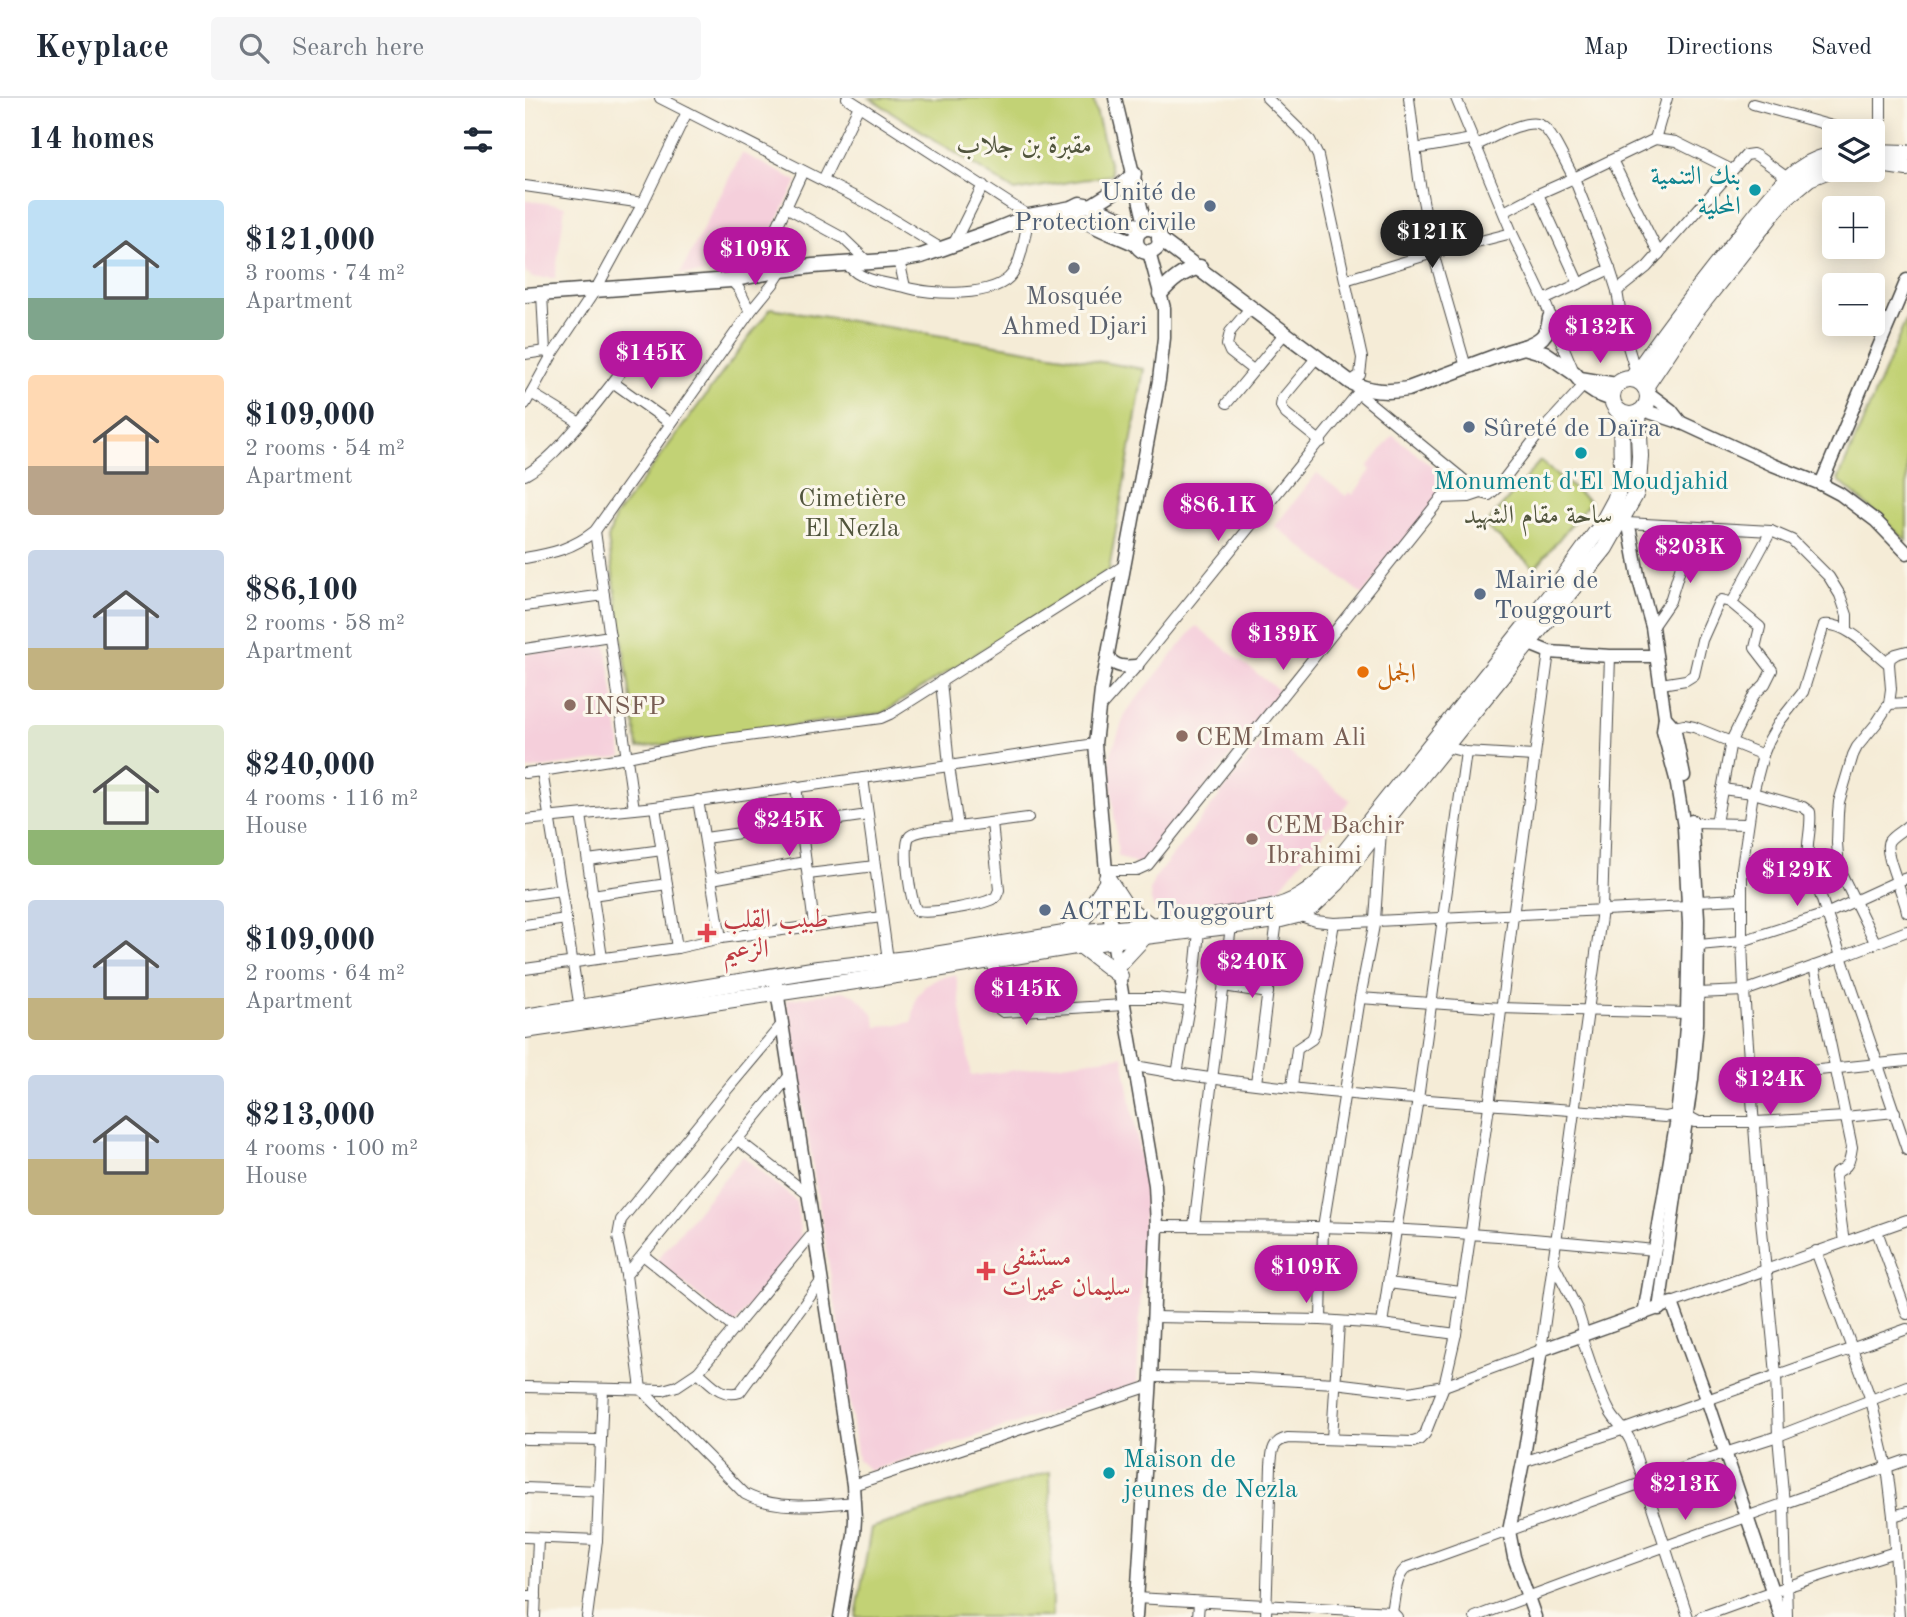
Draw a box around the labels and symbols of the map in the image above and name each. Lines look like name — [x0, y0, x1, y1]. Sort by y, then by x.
park label: مقبرة بن جلاب — [956, 133, 1092, 160]
place label: بنك التنمية المحلية — [1650, 164, 1741, 220]
place label: Unité de Protection civile — [1014, 180, 1196, 236]
marker: بنك التنمية المحلية — [1747, 182, 1763, 198]
marker: Unité de Protection civile — [1202, 198, 1218, 214]
pin: $121K — [1383, 211, 1481, 270]
pin: $109K — [706, 228, 804, 287]
marker: Mosquée Ahmed Djari — [1066, 260, 1082, 276]
place label: Mosquée Ahmed Djari — [1001, 284, 1147, 340]
pin: $132K — [1551, 306, 1649, 365]
pin: $145K — [602, 331, 700, 391]
place label: Sûreté de Daïra — [1483, 416, 1661, 442]
marker: Sûreté de Daïra — [1461, 419, 1477, 435]
marker: Monument d'El Moudjahid — [1573, 445, 1589, 461]
place label: Monument d'El Moudjahid — [1433, 469, 1729, 495]
pin: $86.1K — [1161, 484, 1275, 543]
park label: Cimetière El Nezla — [798, 486, 906, 542]
park label: ساحة مقام الشهيد — [1463, 503, 1613, 537]
pin: $203K — [1641, 526, 1739, 585]
place label: Mairie de Touggourt — [1494, 568, 1612, 624]
marker: Mairie de Touggourt — [1472, 586, 1488, 602]
pin: $139K — [1234, 612, 1332, 672]
place label: الجمل — [1377, 661, 1416, 690]
marker: الجمل — [1355, 664, 1371, 680]
place label: INSFP — [584, 694, 666, 720]
marker: INSFP — [562, 697, 578, 713]
place label: CEM Imam Ali — [1196, 725, 1366, 751]
marker: CEM Imam Ali — [1174, 728, 1190, 744]
pin: $245K — [740, 798, 838, 858]
place label: CEM Bachir Ibrahimi — [1266, 813, 1405, 869]
marker: CEM Bachir Ibrahimi — [1244, 831, 1260, 847]
pin: $129K — [1748, 848, 1846, 908]
place label: ACTEL Touggourt — [1059, 899, 1274, 925]
marker: ACTEL Touggourt — [1037, 902, 1053, 918]
place label: طبيب القلب الزعيم — [723, 907, 829, 974]
marker: طبيب القلب الزعيم — [697, 923, 717, 943]
pin: $240K — [1203, 940, 1301, 1000]
pin: $145K — [977, 968, 1075, 1027]
pin: $124K — [1721, 1058, 1819, 1117]
place label: مستشفى سليمان عميرات — [1002, 1245, 1131, 1301]
pin: $109K — [1257, 1246, 1355, 1305]
marker: مستشفى سليمان عميرات — [976, 1261, 996, 1281]
place label: Maison de jeunes de Nezla — [1122, 1447, 1298, 1503]
pin: $213K — [1636, 1462, 1734, 1522]
marker: Maison de jeunes de Nezla — [1101, 1465, 1117, 1481]

